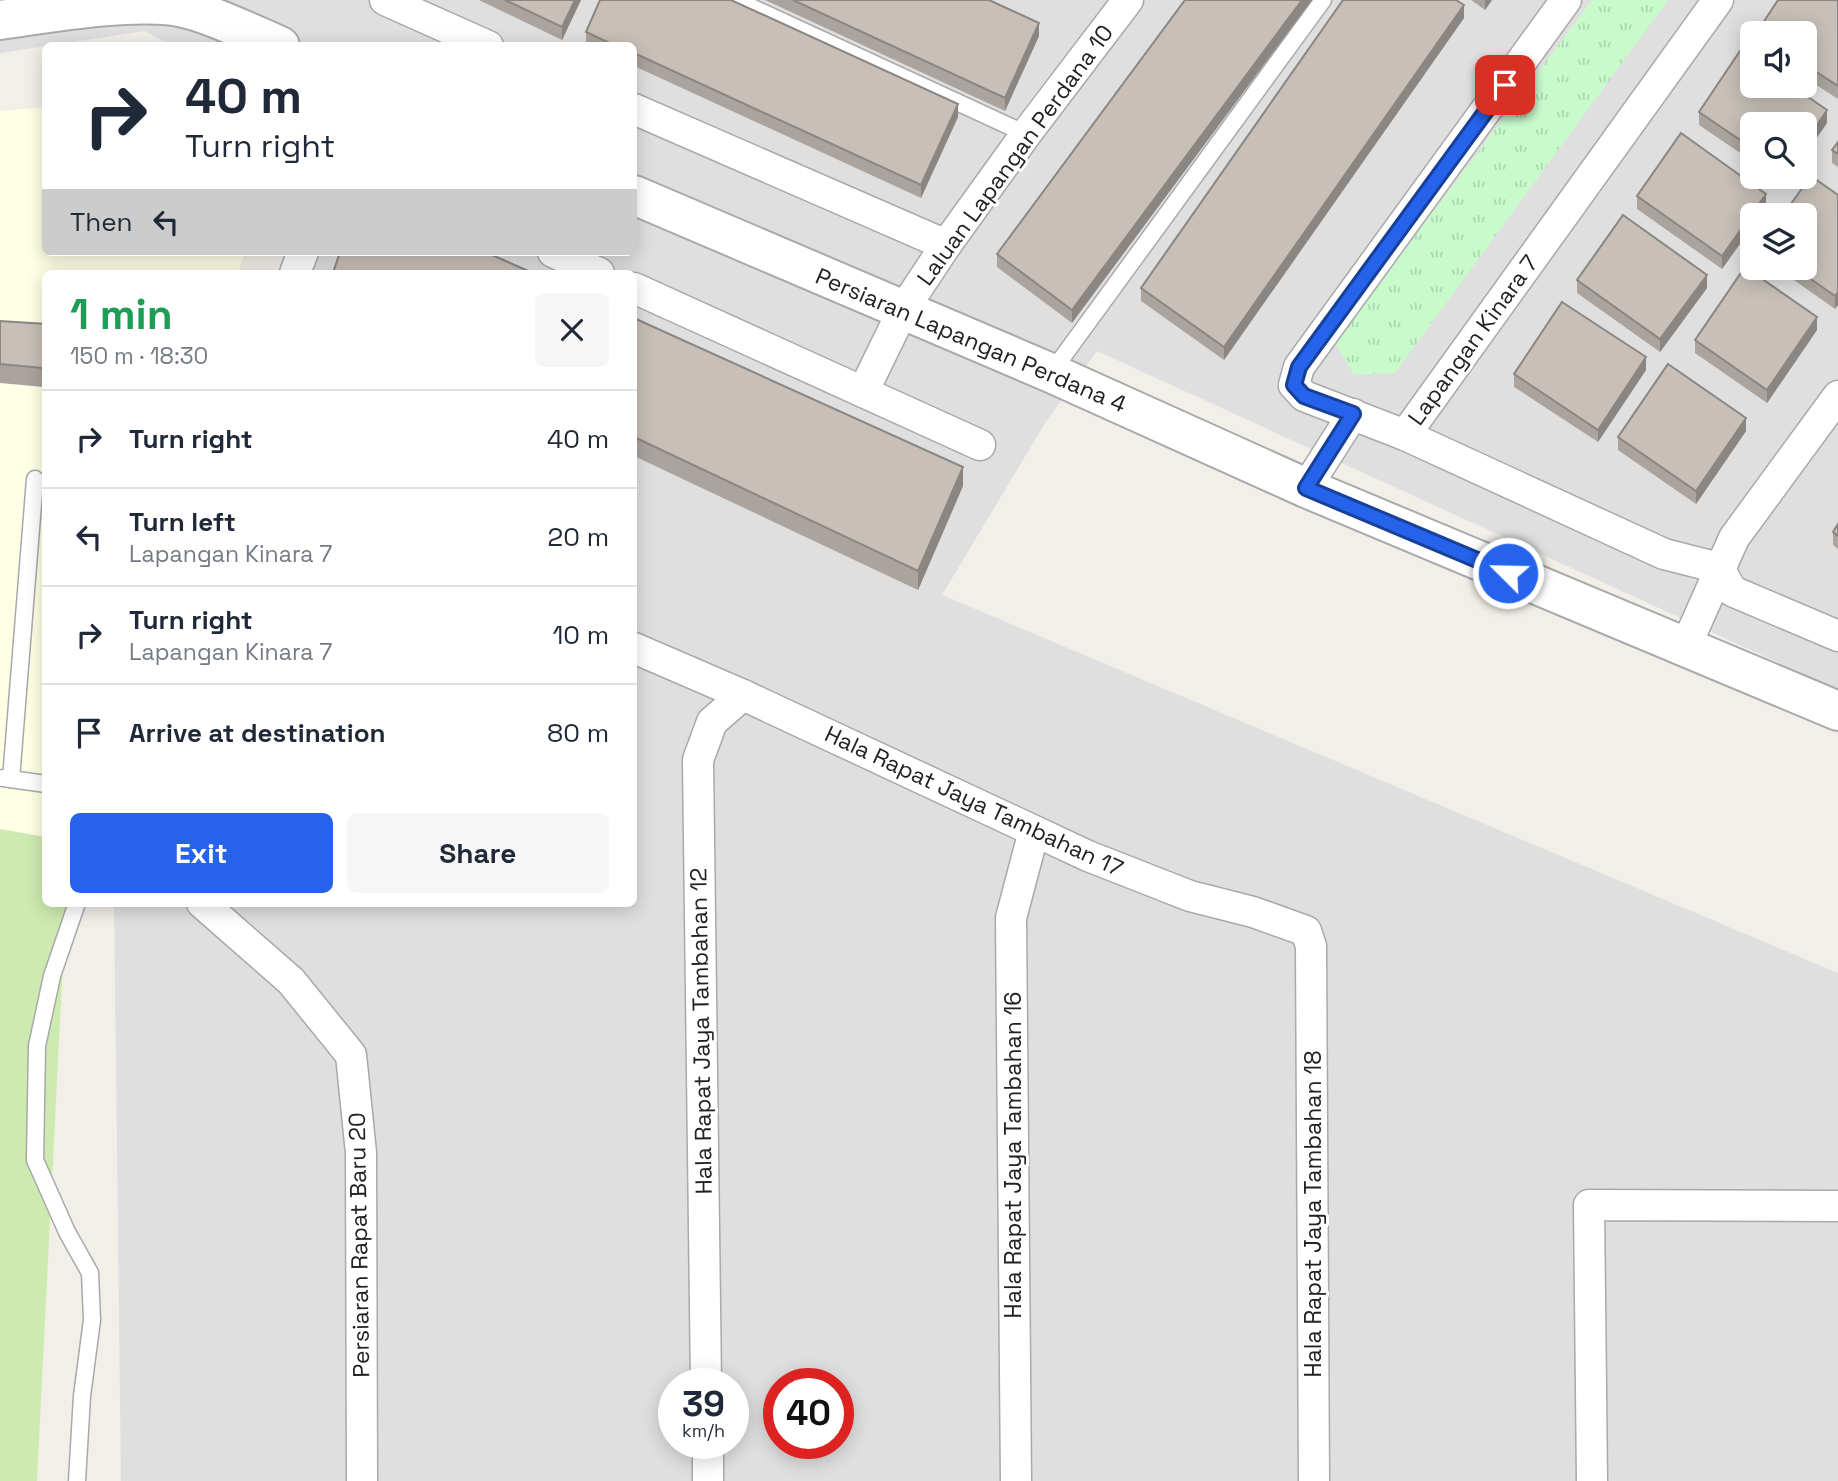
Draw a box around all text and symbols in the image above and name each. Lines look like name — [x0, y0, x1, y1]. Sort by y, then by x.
street label: Laluan Lapangan Perdana 10 — [910, 19, 1120, 291]
map controls — [1740, 21, 1817, 280]
button: sound — [1740, 21, 1817, 98]
pin — [1475, 55, 1535, 115]
text: 40 m — [185, 65, 302, 127]
icon: arrive — [1486, 66, 1524, 104]
icon: right — [70, 70, 161, 161]
button: search — [1740, 112, 1817, 189]
text: Turn right — [185, 126, 335, 166]
icon: left — [147, 203, 185, 241]
button: layers — [1740, 203, 1817, 280]
text: Then — [70, 205, 133, 239]
street label: Lapangan Kinara 7 — [1401, 249, 1545, 431]
street label: Persiaran Lapangan Perdana 4 — [811, 261, 1131, 419]
text: 1 min — [70, 288, 173, 341]
button: close — [535, 293, 609, 367]
text: 150 m · 18:30 — [70, 341, 208, 371]
icon: right — [70, 420, 108, 458]
text: Turn right — [129, 422, 253, 456]
text: 40 m — [547, 422, 609, 456]
text: Turn left — [129, 505, 236, 539]
icon: left — [70, 518, 108, 556]
text: 20 m — [548, 520, 609, 554]
position arrow — [1471, 536, 1545, 610]
text: Lapangan Kinara 7 — [129, 539, 332, 569]
text: Turn right — [129, 603, 253, 637]
icon: right — [70, 616, 108, 654]
text: 10 m — [552, 618, 609, 652]
text: Lapangan Kinara 7 — [129, 637, 332, 667]
icon: arrive — [70, 714, 108, 752]
text: Arrive at destination — [129, 716, 386, 750]
text: 80 m — [547, 716, 609, 750]
street label: Hala Rapat Jaya Tambahan 17 — [820, 719, 1128, 883]
button: Exit — [70, 813, 333, 893]
button: Share — [347, 813, 609, 893]
street label: Hala Rapat Jaya Tambahan 12 — [683, 867, 719, 1195]
street label: Hala Rapat Jaya Tambahan 16 — [998, 992, 1028, 1318]
street label: Hala Rapat Jaya Tambahan 18 — [1298, 1050, 1328, 1378]
street label: Persiaran Rapat Baru 20 — [342, 1112, 376, 1378]
speed limit sign: 40 — [763, 1368, 854, 1459]
text: 39 — [682, 1382, 725, 1426]
text: km/h — [682, 1419, 725, 1442]

